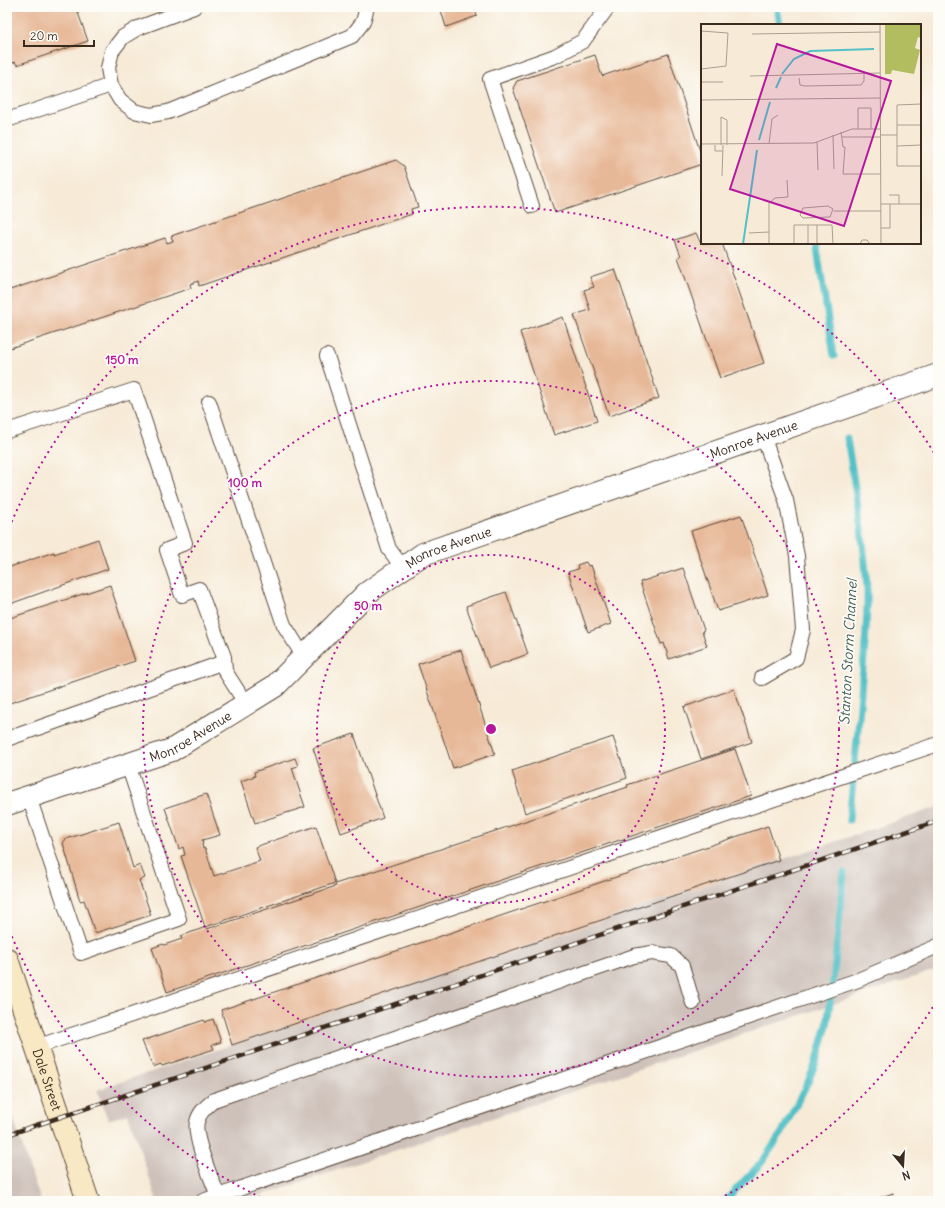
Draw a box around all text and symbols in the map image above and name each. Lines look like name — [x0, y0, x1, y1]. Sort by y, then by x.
scale bar — [24, 22, 94, 48]
inset map — [701, 24, 921, 244]
text: 20 m — [30, 28, 58, 43]
text: 150 m — [106, 352, 139, 367]
street label: Monroe Avenue — [708, 416, 800, 462]
text: 100 m — [228, 475, 262, 490]
street label: Monroe Avenue — [402, 522, 494, 572]
water label: Stanton Storm Channel — [835, 577, 861, 725]
text: 50 m — [354, 598, 383, 613]
street label: Monroe Avenue — [147, 707, 234, 765]
centre of rings — [484, 722, 498, 736]
street label: Dale Street — [29, 1046, 66, 1113]
north arrow — [883, 1146, 923, 1186]
text: N — [900, 1168, 912, 1183]

